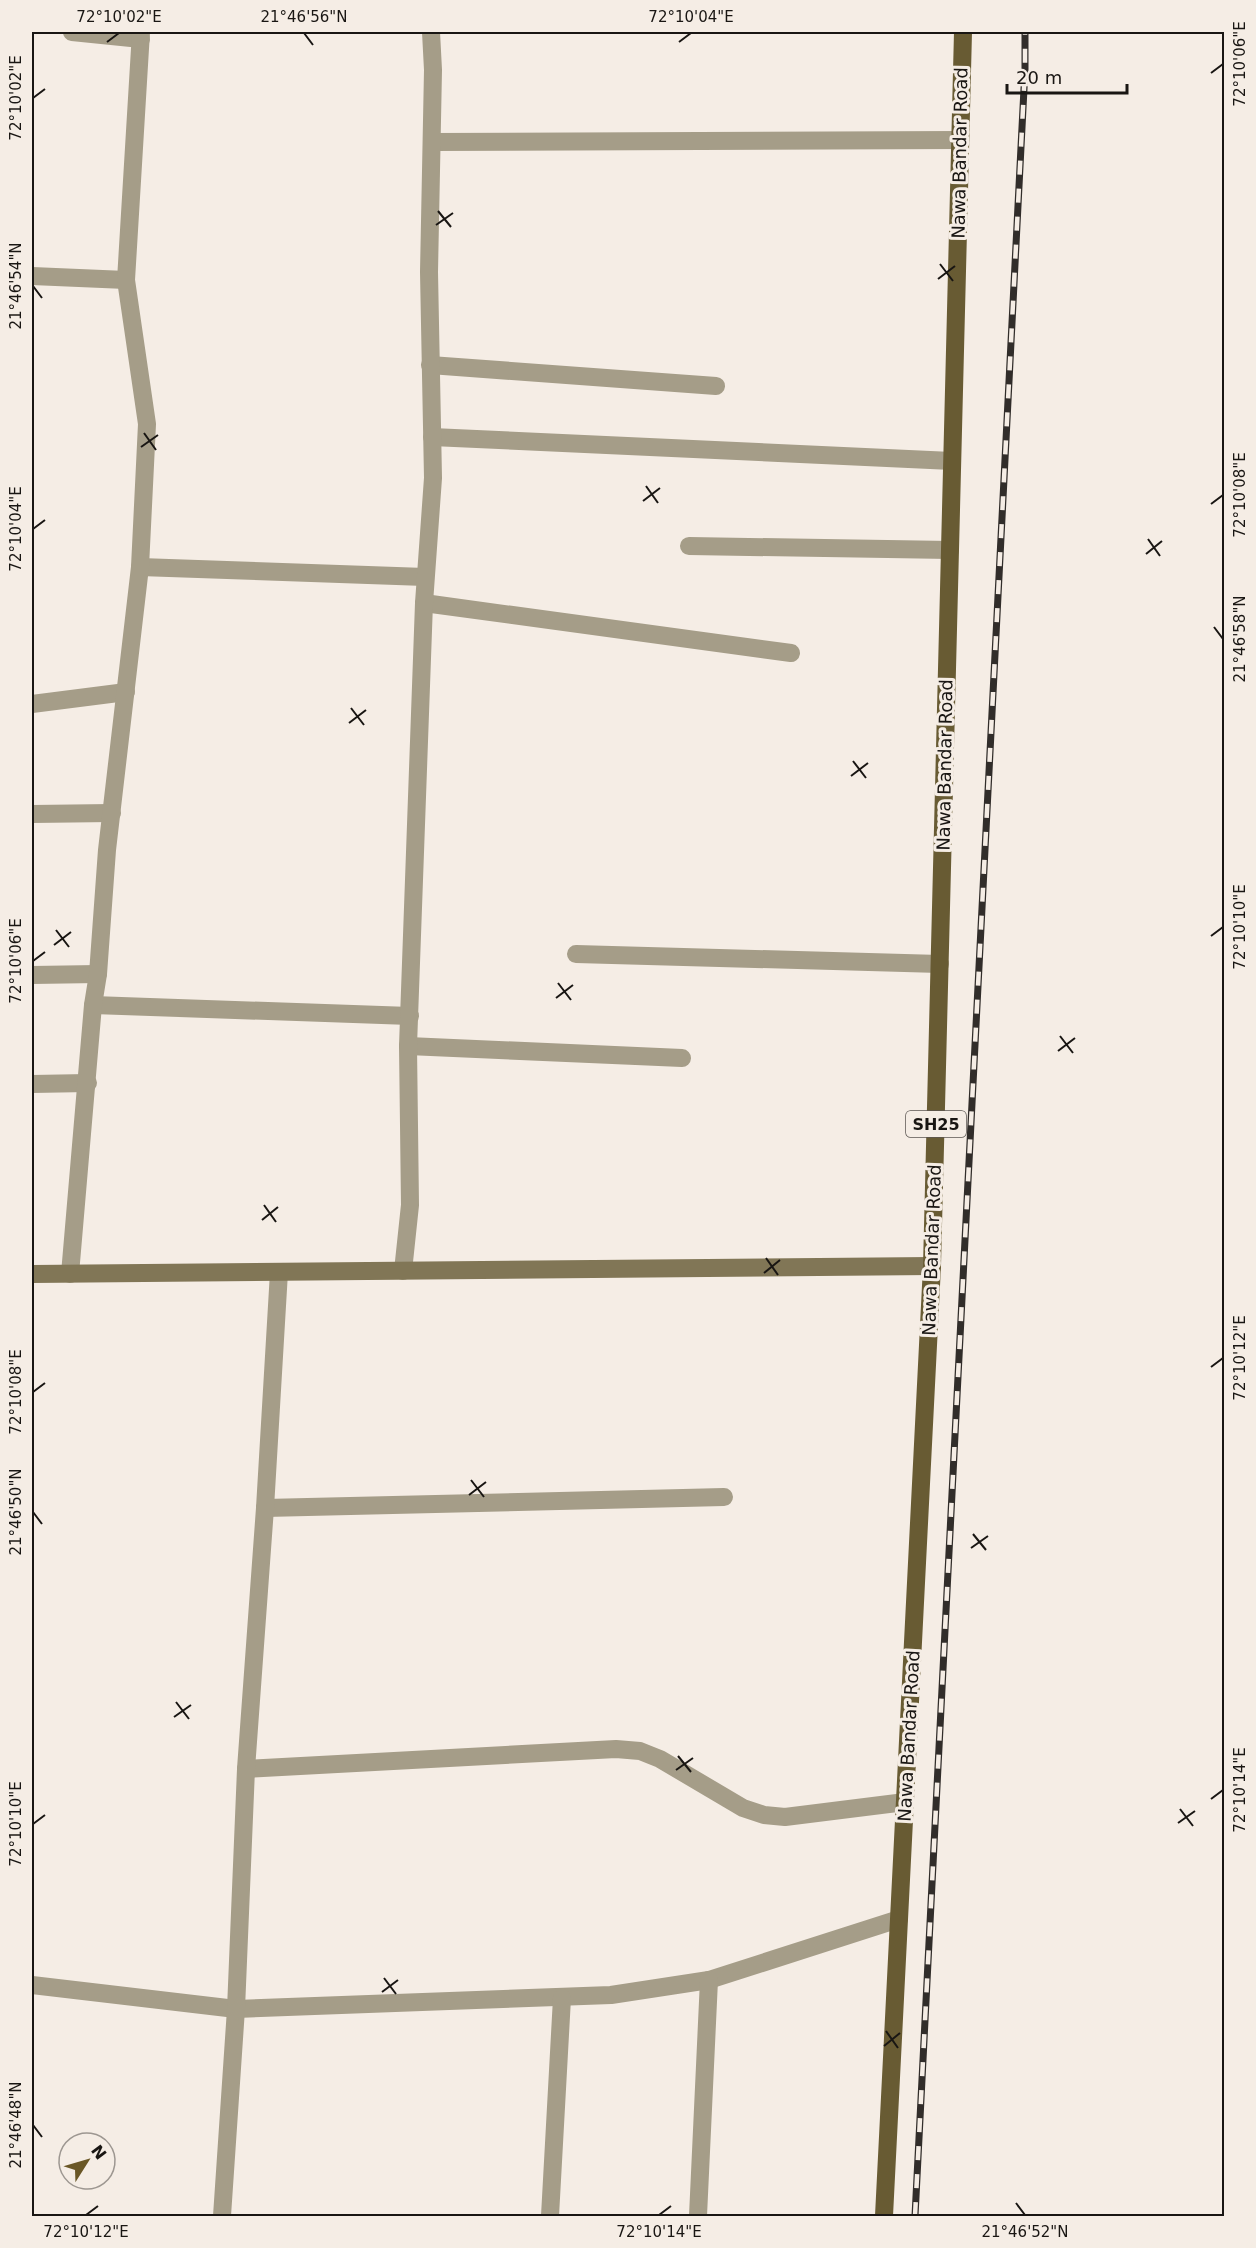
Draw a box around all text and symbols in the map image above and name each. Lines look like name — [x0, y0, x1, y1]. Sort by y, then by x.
text: 72°10'02"E — [76, 8, 162, 26]
text: 21°46'56"N — [260, 8, 348, 26]
text: 72°10'04"E — [648, 8, 734, 26]
text: 72°10'06"E — [1231, 21, 1249, 107]
text: 72°10'02"E — [7, 55, 25, 141]
scale bar — [1007, 57, 1127, 95]
street label: Nawa Bandar Road — [948, 67, 971, 239]
text: 20 m — [1016, 67, 1062, 88]
text: 21°46'54"N — [7, 242, 25, 330]
text: 72°10'08"E — [1231, 452, 1249, 538]
text: 72°10'04"E — [7, 486, 25, 572]
text: 21°46'58"N — [1231, 595, 1249, 683]
street label: Nawa Bandar Road — [933, 679, 956, 851]
text: 72°10'10"E — [1231, 884, 1249, 970]
text: 72°10'06"E — [7, 918, 25, 1004]
road number: SH25 — [906, 1111, 966, 1137]
street label: Nawa Bandar Road — [918, 1164, 945, 1336]
text: 72°10'12"E — [1231, 1315, 1249, 1401]
text: 72°10'08"E — [7, 1349, 25, 1435]
text: 21°46'50"N — [7, 1468, 25, 1556]
street label: Nawa Bandar Road — [894, 1650, 923, 1822]
text: 72°10'14"E — [1231, 1747, 1249, 1833]
text: 72°10'10"E — [7, 1781, 25, 1867]
text: 21°46'48"N — [7, 2081, 25, 2169]
north arrow — [57, 2131, 117, 2191]
text: N — [87, 2141, 110, 2163]
text: 72°10'12"E — [43, 2223, 129, 2241]
text: 72°10'14"E — [616, 2223, 702, 2241]
text: 21°46'52"N — [981, 2223, 1069, 2241]

